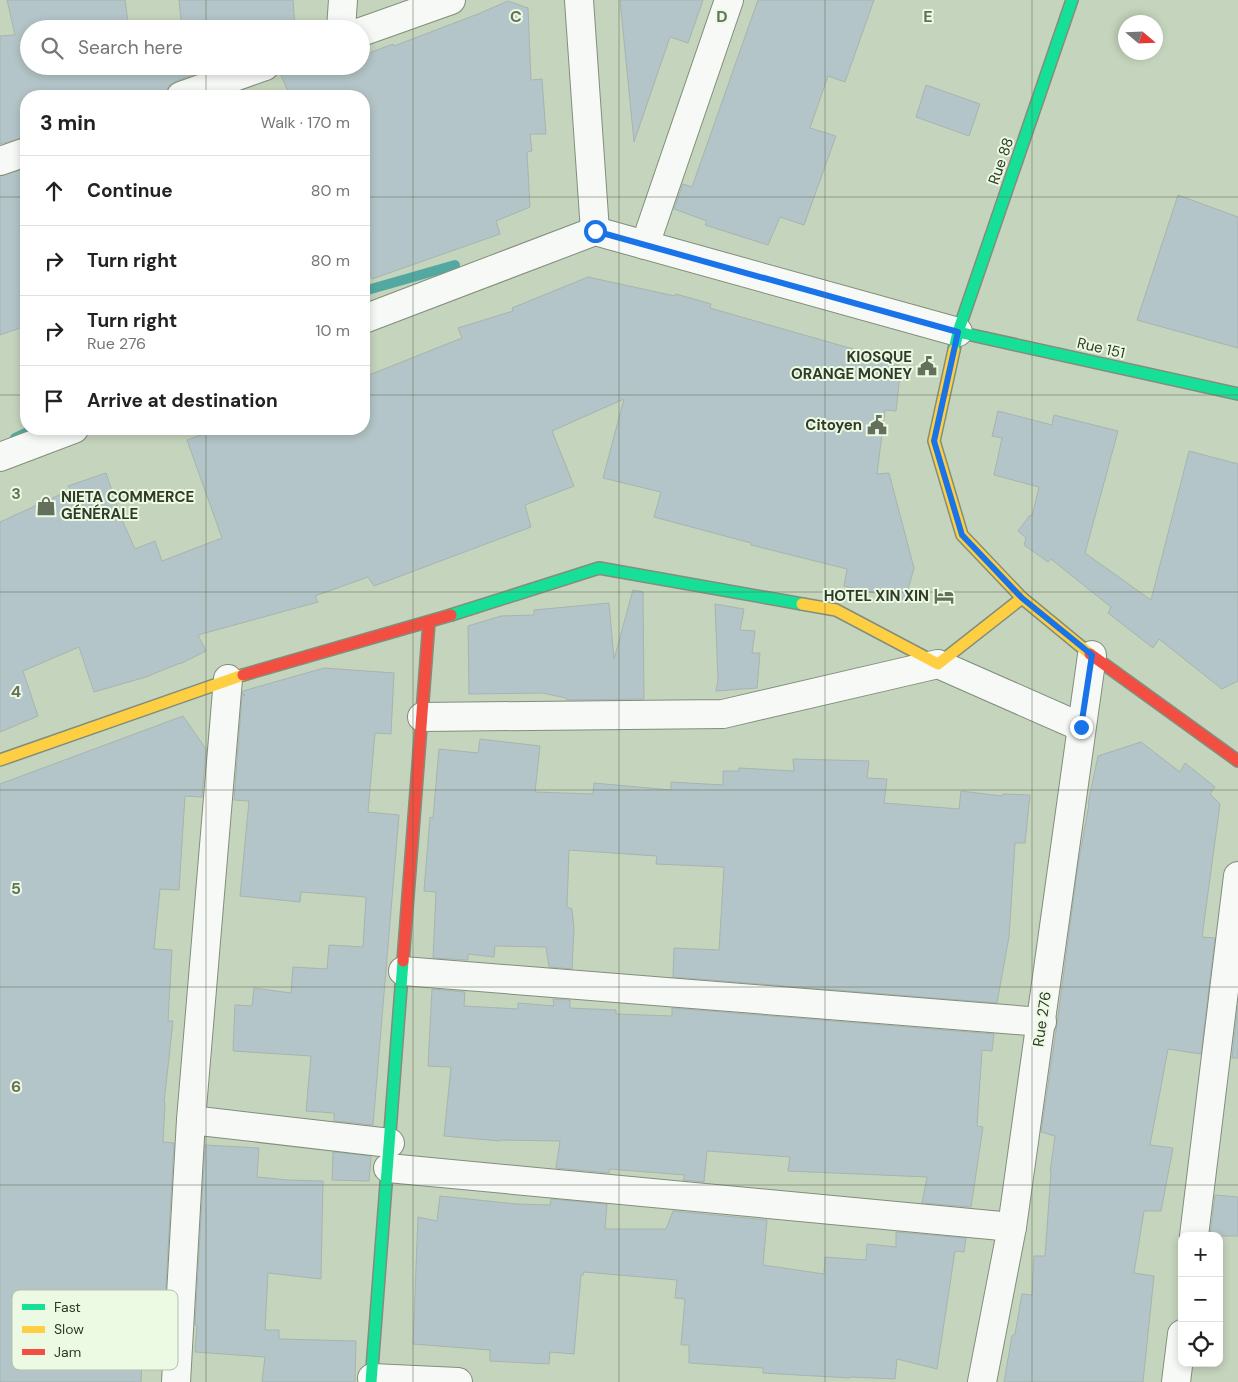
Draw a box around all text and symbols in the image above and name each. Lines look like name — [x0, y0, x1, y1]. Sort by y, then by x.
text: C — [510, 6, 522, 27]
text: D — [716, 6, 728, 27]
text: E — [923, 6, 933, 27]
north arrow — [1118, 15, 1163, 60]
search box — [20, 20, 370, 75]
icon: search — [38, 34, 66, 62]
text: Search here — [78, 35, 183, 60]
text: 3 min — [40, 109, 96, 137]
text: Walk · 170 m — [261, 112, 350, 133]
street label: Rue 88 — [984, 135, 1018, 187]
icon: ahead — [40, 177, 68, 205]
text: Continue — [87, 178, 173, 203]
text: 80 m — [311, 180, 350, 201]
route start — [584, 220, 607, 243]
icon: right — [40, 247, 68, 275]
text: Turn right — [87, 248, 177, 273]
text: 80 m — [311, 250, 350, 271]
text: Turn right — [87, 308, 177, 333]
icon: right — [40, 317, 68, 345]
text: 10 m — [316, 320, 350, 341]
text: Rue 276 — [87, 333, 146, 354]
street label: Rue 151 — [1075, 333, 1127, 363]
place label: KIOSQUE ORANGE MONEY — [791, 347, 912, 384]
public building icon: KIOSQUE ORANGE MONEY — [916, 355, 938, 377]
icon: arrive — [40, 387, 68, 415]
text: Arrive at destination — [87, 388, 278, 413]
public building icon: Citoyen — [866, 414, 888, 436]
place label: Citoyen — [805, 415, 862, 435]
text: 3 — [11, 483, 21, 504]
place label: NIETA COMMERCE GÉNÉRALE — [61, 487, 194, 524]
shop icon: NIETA COMMERCE GÉNÉRALE — [35, 495, 57, 517]
hotel icon: HOTEL XIN XIN — [933, 585, 955, 607]
place label: HOTEL XIN XIN — [824, 586, 929, 606]
text: 4 — [11, 681, 21, 702]
route end — [1070, 716, 1093, 739]
text: 5 — [11, 878, 21, 899]
street label: Rue 276 — [1028, 990, 1056, 1048]
text: 6 — [11, 1076, 21, 1097]
map controls — [1178, 1232, 1223, 1367]
button: + — [1178, 1232, 1223, 1277]
button: − — [1178, 1277, 1223, 1322]
legend — [12, 1290, 178, 1370]
text: Fast — [54, 1298, 81, 1316]
text: Slow — [54, 1320, 84, 1338]
button: locate — [1178, 1322, 1223, 1367]
text: Jam — [54, 1343, 81, 1361]

